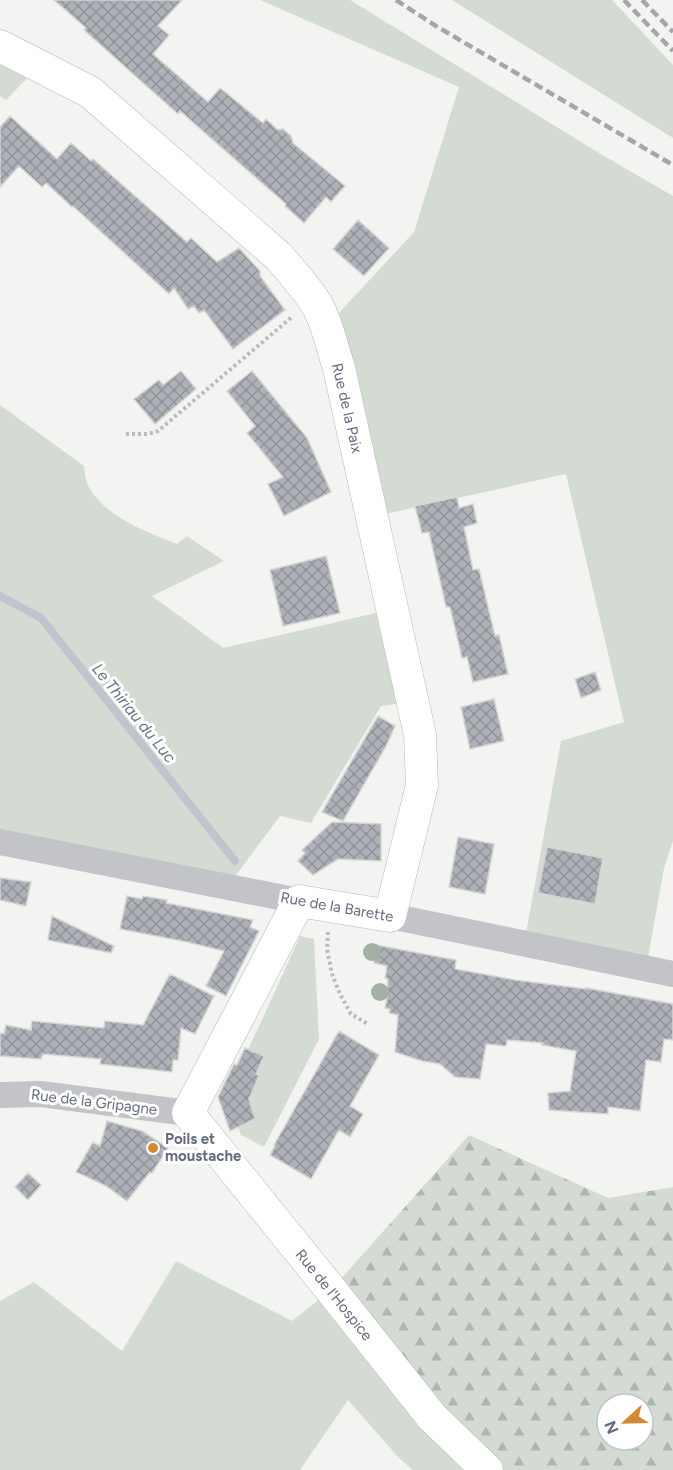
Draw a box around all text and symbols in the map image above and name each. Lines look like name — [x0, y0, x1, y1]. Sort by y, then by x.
street label: Rue de la Paix — [328, 361, 366, 455]
water label: Le Thiriau du Luc — [88, 660, 180, 767]
street label: Rue de la Barette — [279, 888, 395, 926]
street label: Rue de la Gripagne — [30, 1085, 158, 1119]
place label: Poils et moustache — [165, 1130, 242, 1165]
marker: Poils et moustache — [146, 1141, 160, 1155]
street label: Rue de l'Hospice — [292, 1246, 376, 1344]
north arrow — [595, 1392, 655, 1452]
text: N — [600, 1418, 623, 1437]

